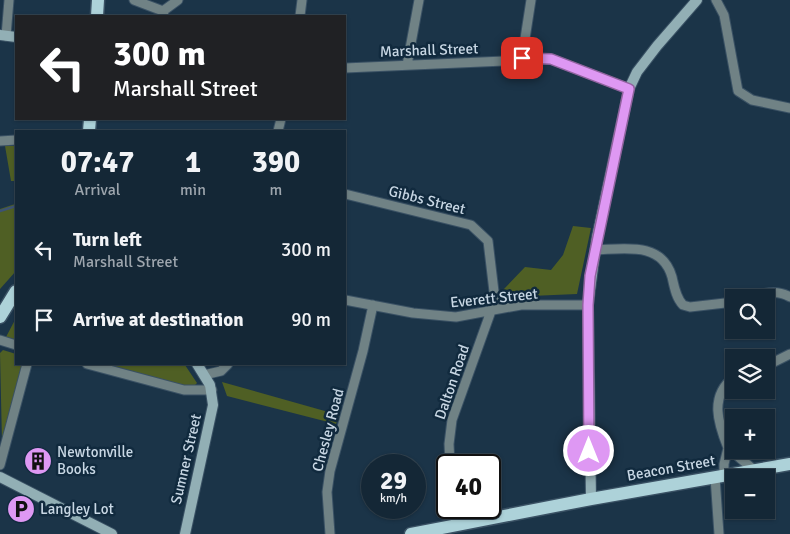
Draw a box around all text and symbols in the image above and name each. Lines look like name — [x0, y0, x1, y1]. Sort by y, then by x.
text: 300 m — [113, 32, 206, 75]
icon: left — [30, 35, 95, 100]
pin — [501, 37, 543, 79]
street label: Marshall Street — [379, 39, 479, 61]
icon: arrive — [508, 44, 536, 72]
text: Marshall Street — [113, 75, 258, 102]
text: 07:47 — [61, 144, 134, 181]
text: 1 — [185, 144, 201, 181]
text: 390 — [252, 144, 300, 181]
text: Arrival — [74, 180, 121, 200]
text: min — [180, 180, 206, 200]
text: m — [270, 180, 282, 200]
street label: Gibbs Street — [387, 182, 467, 218]
text: Turn left — [73, 228, 142, 252]
icon: left — [30, 236, 58, 264]
text: 300 m — [281, 238, 331, 262]
text: Marshall Street — [73, 252, 178, 272]
street label: Everett Street — [449, 284, 539, 312]
map controls — [725, 289, 775, 519]
button: search — [725, 289, 775, 339]
icon: arrive — [30, 306, 58, 334]
text: Arrive at destination — [73, 308, 244, 332]
text: 90 m — [291, 308, 331, 332]
street label: Dalton Road — [431, 342, 473, 422]
button: layers — [725, 349, 775, 399]
street label: Chesley Road — [308, 386, 348, 474]
button: + — [725, 409, 775, 459]
street label: Sumner Street — [167, 412, 205, 506]
position arrow — [562, 424, 614, 476]
place label: Newtonville Books — [57, 443, 133, 478]
building icon: Newtonville Books — [23, 446, 53, 476]
street label: Beacon Street — [625, 451, 717, 485]
speed limit sign: 40 — [436, 454, 501, 519]
text: 29 — [380, 465, 407, 496]
button: − — [725, 469, 775, 519]
text: km/h — [380, 491, 407, 506]
parking icon: Langley Lot — [6, 494, 36, 524]
place label: Langley Lot — [40, 500, 114, 518]

